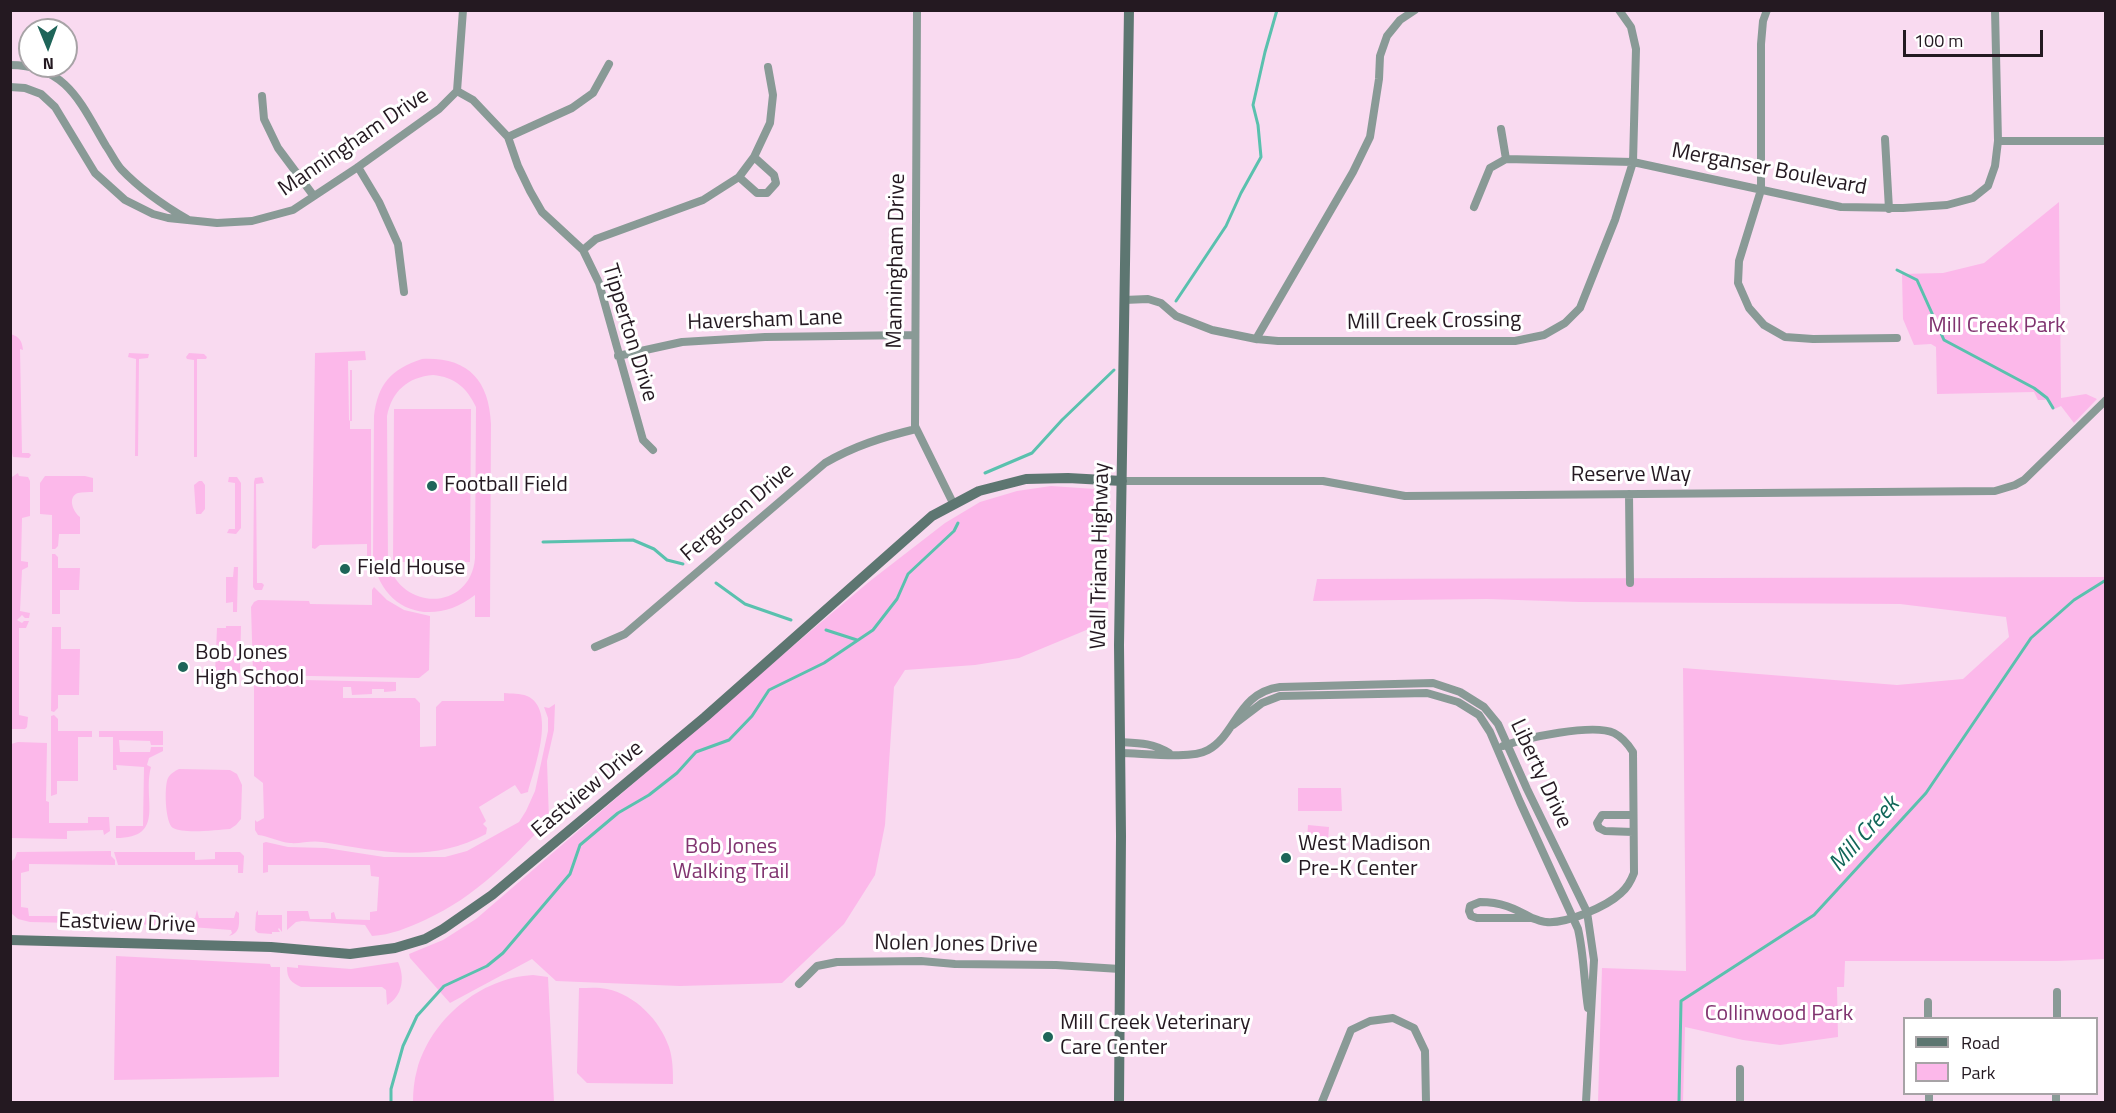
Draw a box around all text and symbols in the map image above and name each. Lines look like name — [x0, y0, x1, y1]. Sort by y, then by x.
north arrow — [18, 18, 78, 78]
scale bar — [1906, 18, 2046, 56]
text: 100 m — [1914, 27, 1963, 54]
text: N — [43, 52, 54, 76]
street label: Manningham Drive — [274, 83, 434, 203]
street label: Merganser Boulevard — [1669, 138, 1869, 202]
street label: Manningham Drive — [882, 173, 912, 349]
street label: Tipperton Drive — [596, 261, 662, 405]
street label: Haversham Lane — [687, 305, 843, 337]
street label: Mill Creek Crossing — [1347, 307, 1521, 337]
park label: Mill Creek Park — [1928, 314, 2066, 340]
street label: Ferguson Drive — [676, 458, 800, 568]
street label: Wall Triana Highway — [1086, 462, 1116, 650]
street label: Reserve Way — [1571, 463, 1691, 489]
place label: Football Field — [444, 473, 568, 499]
marker: Football Field — [425, 479, 439, 493]
place label: Field House — [357, 556, 465, 582]
marker: Field House — [338, 562, 352, 576]
place label: Bob Jones High School — [195, 641, 304, 692]
marker: Bob Jones High School — [176, 660, 190, 674]
street label: Liberty Drive — [1503, 715, 1577, 833]
street label: Eastview Drive — [527, 736, 649, 844]
water label: Mill Creek — [1824, 791, 1906, 879]
place label: West Madison Pre-K Center — [1298, 832, 1431, 884]
park label: Bob Jones Walking Trail — [673, 835, 789, 886]
marker: West Madison Pre-K Center — [1279, 851, 1293, 865]
street label: Eastview Drive — [58, 908, 196, 940]
street label: Nolen Jones Drive — [874, 930, 1038, 960]
park label: Collinwood Park — [1705, 1002, 1853, 1028]
place label: Mill Creek Veterinary Care Center — [1060, 1011, 1251, 1062]
legend — [1903, 1017, 2098, 1095]
text: Road — [1961, 1029, 2000, 1056]
marker: Mill Creek Veterinary Care Center — [1041, 1030, 1055, 1044]
text: Park — [1961, 1059, 1995, 1086]

